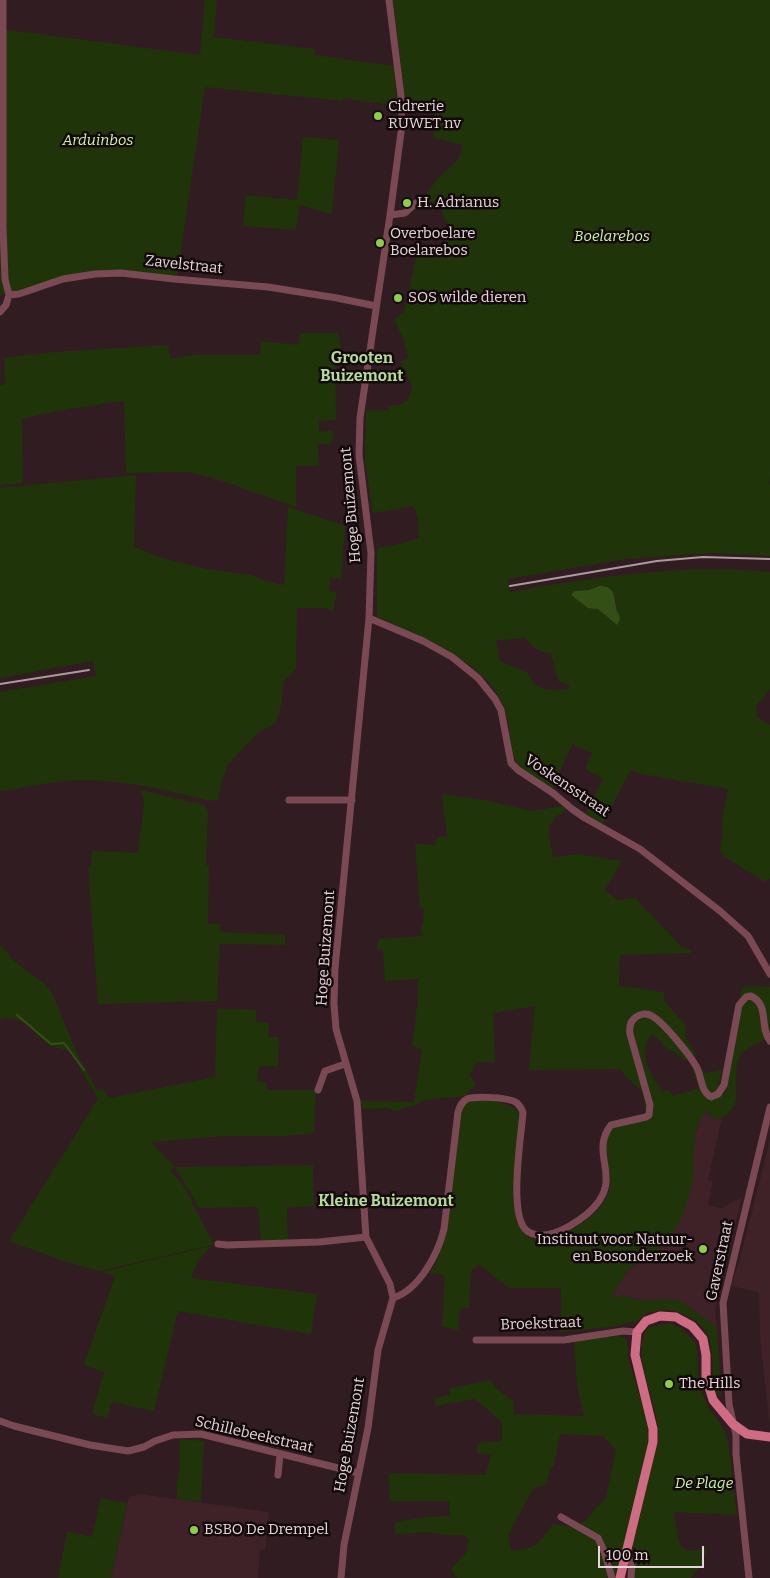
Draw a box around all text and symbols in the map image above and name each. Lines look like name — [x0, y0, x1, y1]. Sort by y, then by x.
place label: Cidrerie RUWET nv — [388, 98, 461, 133]
marker: Cidrerie RUWET nv — [372, 110, 384, 122]
park label: Arduinbos — [63, 132, 133, 150]
place label: H. Adrianus — [417, 194, 499, 212]
marker: H. Adrianus — [401, 197, 413, 209]
place label: Overboelare Boelarebos — [390, 225, 475, 260]
park label: Boelarebos — [574, 228, 650, 246]
marker: Overboelare Boelarebos — [374, 237, 386, 249]
street label: Zavelstraat — [144, 252, 224, 278]
place label: SOS wilde dieren — [408, 289, 526, 307]
marker: SOS wilde dieren — [392, 292, 404, 304]
district label: Grooten Buizemont — [320, 349, 404, 387]
street label: Hoge Buizemont — [337, 446, 365, 564]
street label: Voskensstraat — [521, 751, 613, 821]
street label: Hoge Buizemont — [313, 889, 339, 1007]
district label: Kleine Buizemont — [318, 1192, 454, 1212]
street label: Gaverstraat — [703, 1219, 737, 1303]
place label: Instituut voor Natuur- en Bosonderzoek — [537, 1231, 693, 1266]
marker: Instituut voor Natuur- en Bosonderzoek — [697, 1243, 709, 1255]
street label: Broekstraat — [500, 1314, 582, 1334]
place label: The Hills — [679, 1375, 740, 1393]
street label: Hoge Buizemont — [331, 1376, 369, 1494]
marker: The Hills — [663, 1378, 675, 1390]
street label: Schillebeekstraat — [193, 1413, 315, 1457]
park label: De Plage — [675, 1475, 733, 1493]
place label: BSBO De Drempel — [204, 1521, 329, 1539]
marker: BSBO De Drempel — [188, 1524, 200, 1536]
scale bar — [600, 1536, 706, 1568]
text: 100 m — [606, 1546, 649, 1564]

